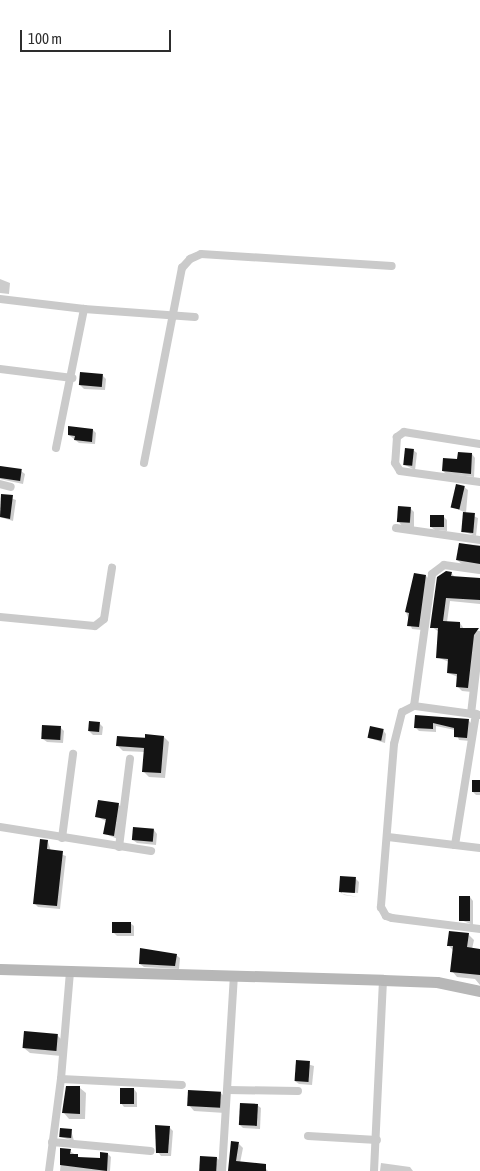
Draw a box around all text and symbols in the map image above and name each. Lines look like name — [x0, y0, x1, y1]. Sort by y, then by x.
scale bar — [22, 20, 174, 52]
text: 100 m — [28, 30, 62, 47]

